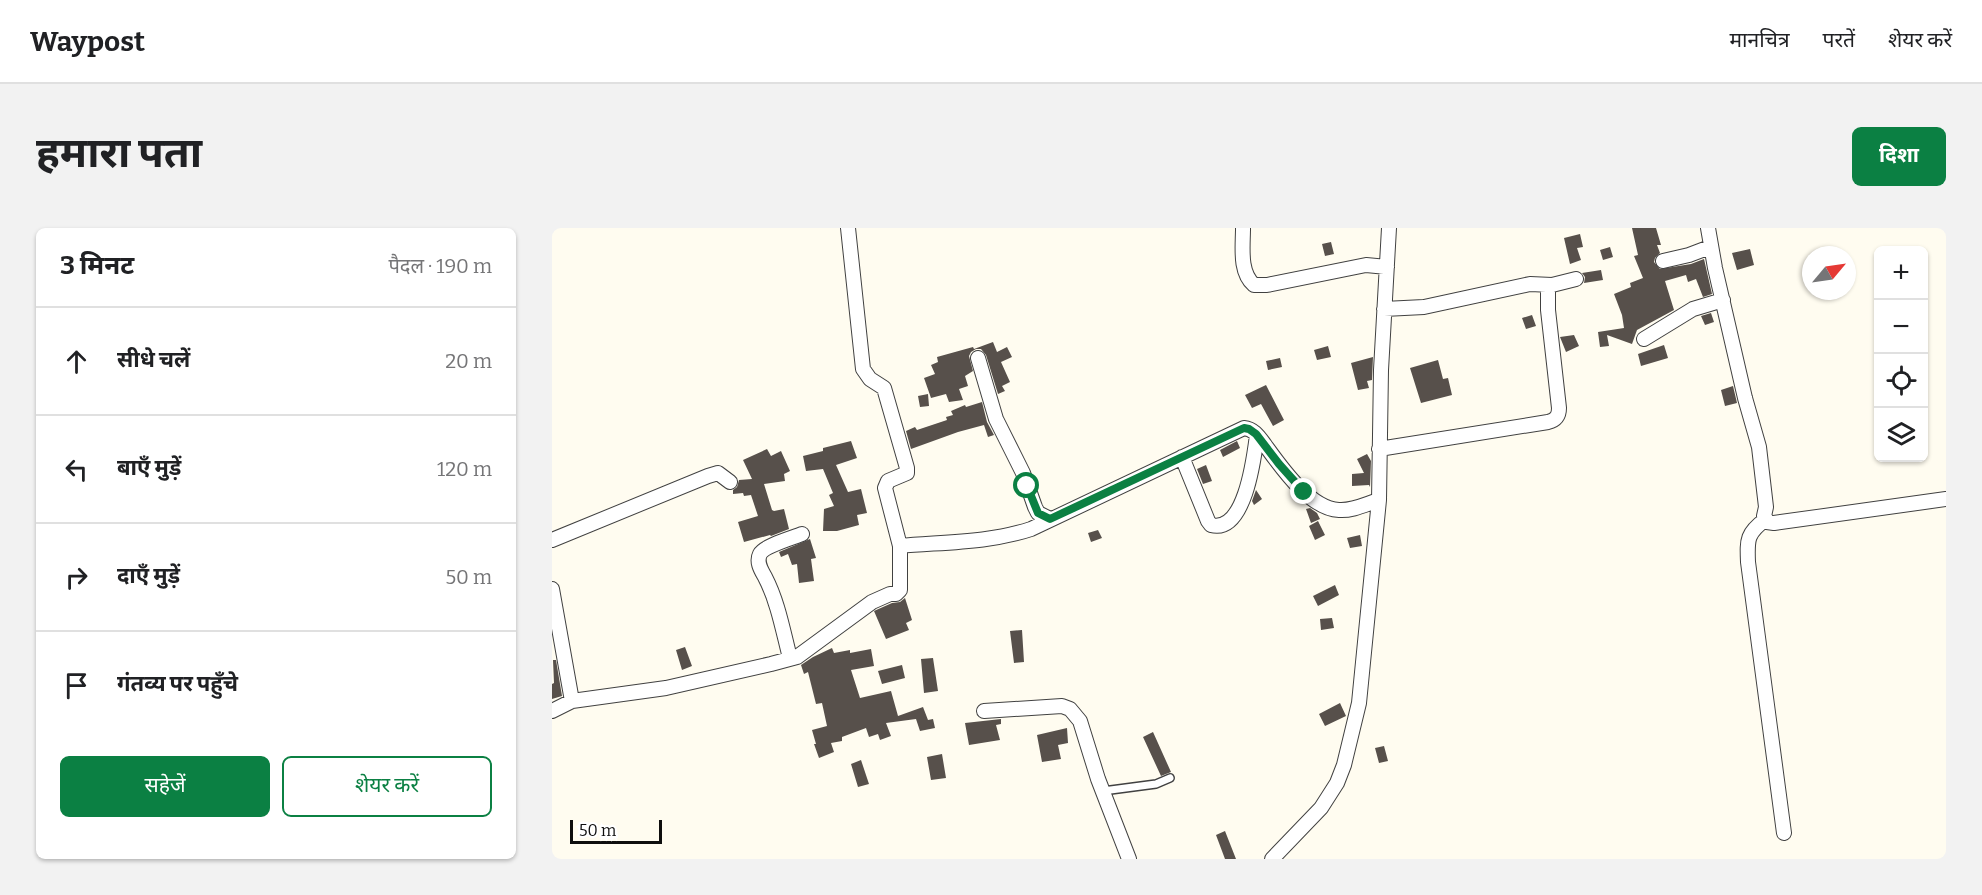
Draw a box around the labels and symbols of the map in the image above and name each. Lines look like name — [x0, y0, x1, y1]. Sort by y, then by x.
north arrow — [1802, 246, 1856, 300]
route start — [1013, 472, 1039, 498]
route end — [1290, 478, 1316, 504]
scale bar — [570, 817, 662, 844]

